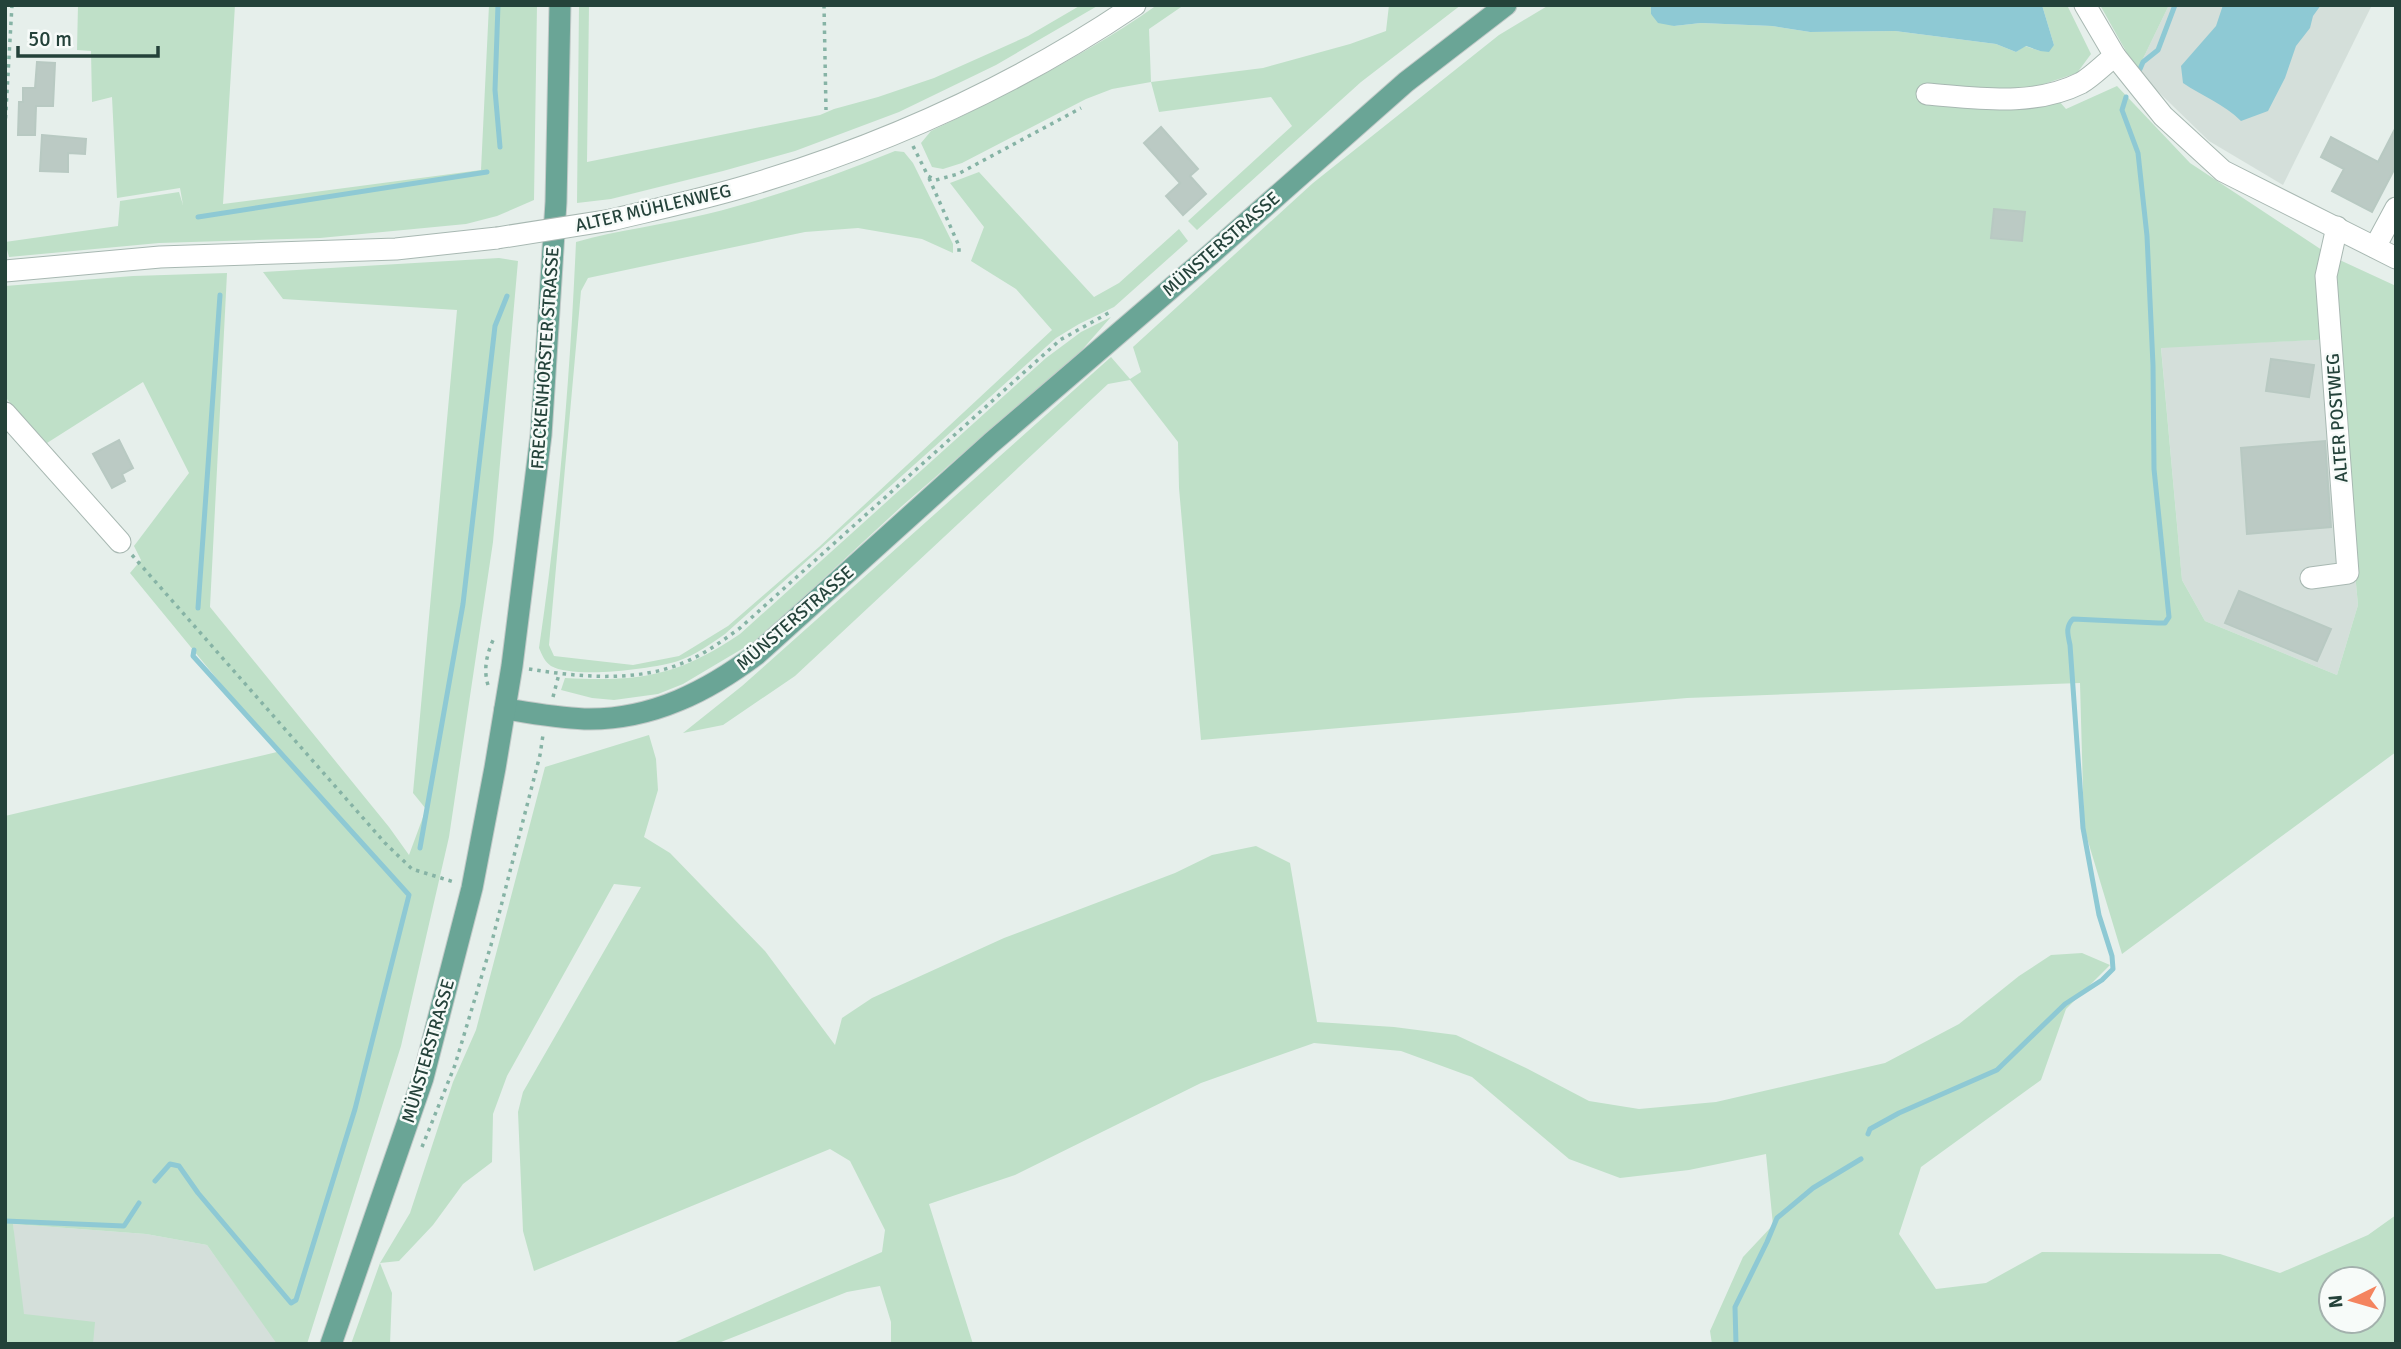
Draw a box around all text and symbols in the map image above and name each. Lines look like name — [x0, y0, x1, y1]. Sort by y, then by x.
scale bar — [18, 14, 158, 58]
text: 50 m — [28, 26, 72, 52]
street label: ALTER MÜHLENWEG — [573, 179, 733, 237]
street label: MÜNSTERSTRASSE — [1158, 187, 1284, 301]
street label: FRECKENHORSTER STRASSE — [526, 246, 564, 470]
street label: ALTER POSTWEG — [2322, 353, 2352, 483]
street label: MÜNSTERSTRASSE — [732, 561, 858, 675]
street label: MÜNSTERSTRASSE — [397, 977, 459, 1125]
north arrow — [2317, 1265, 2387, 1335]
text: N — [2324, 1294, 2349, 1309]

